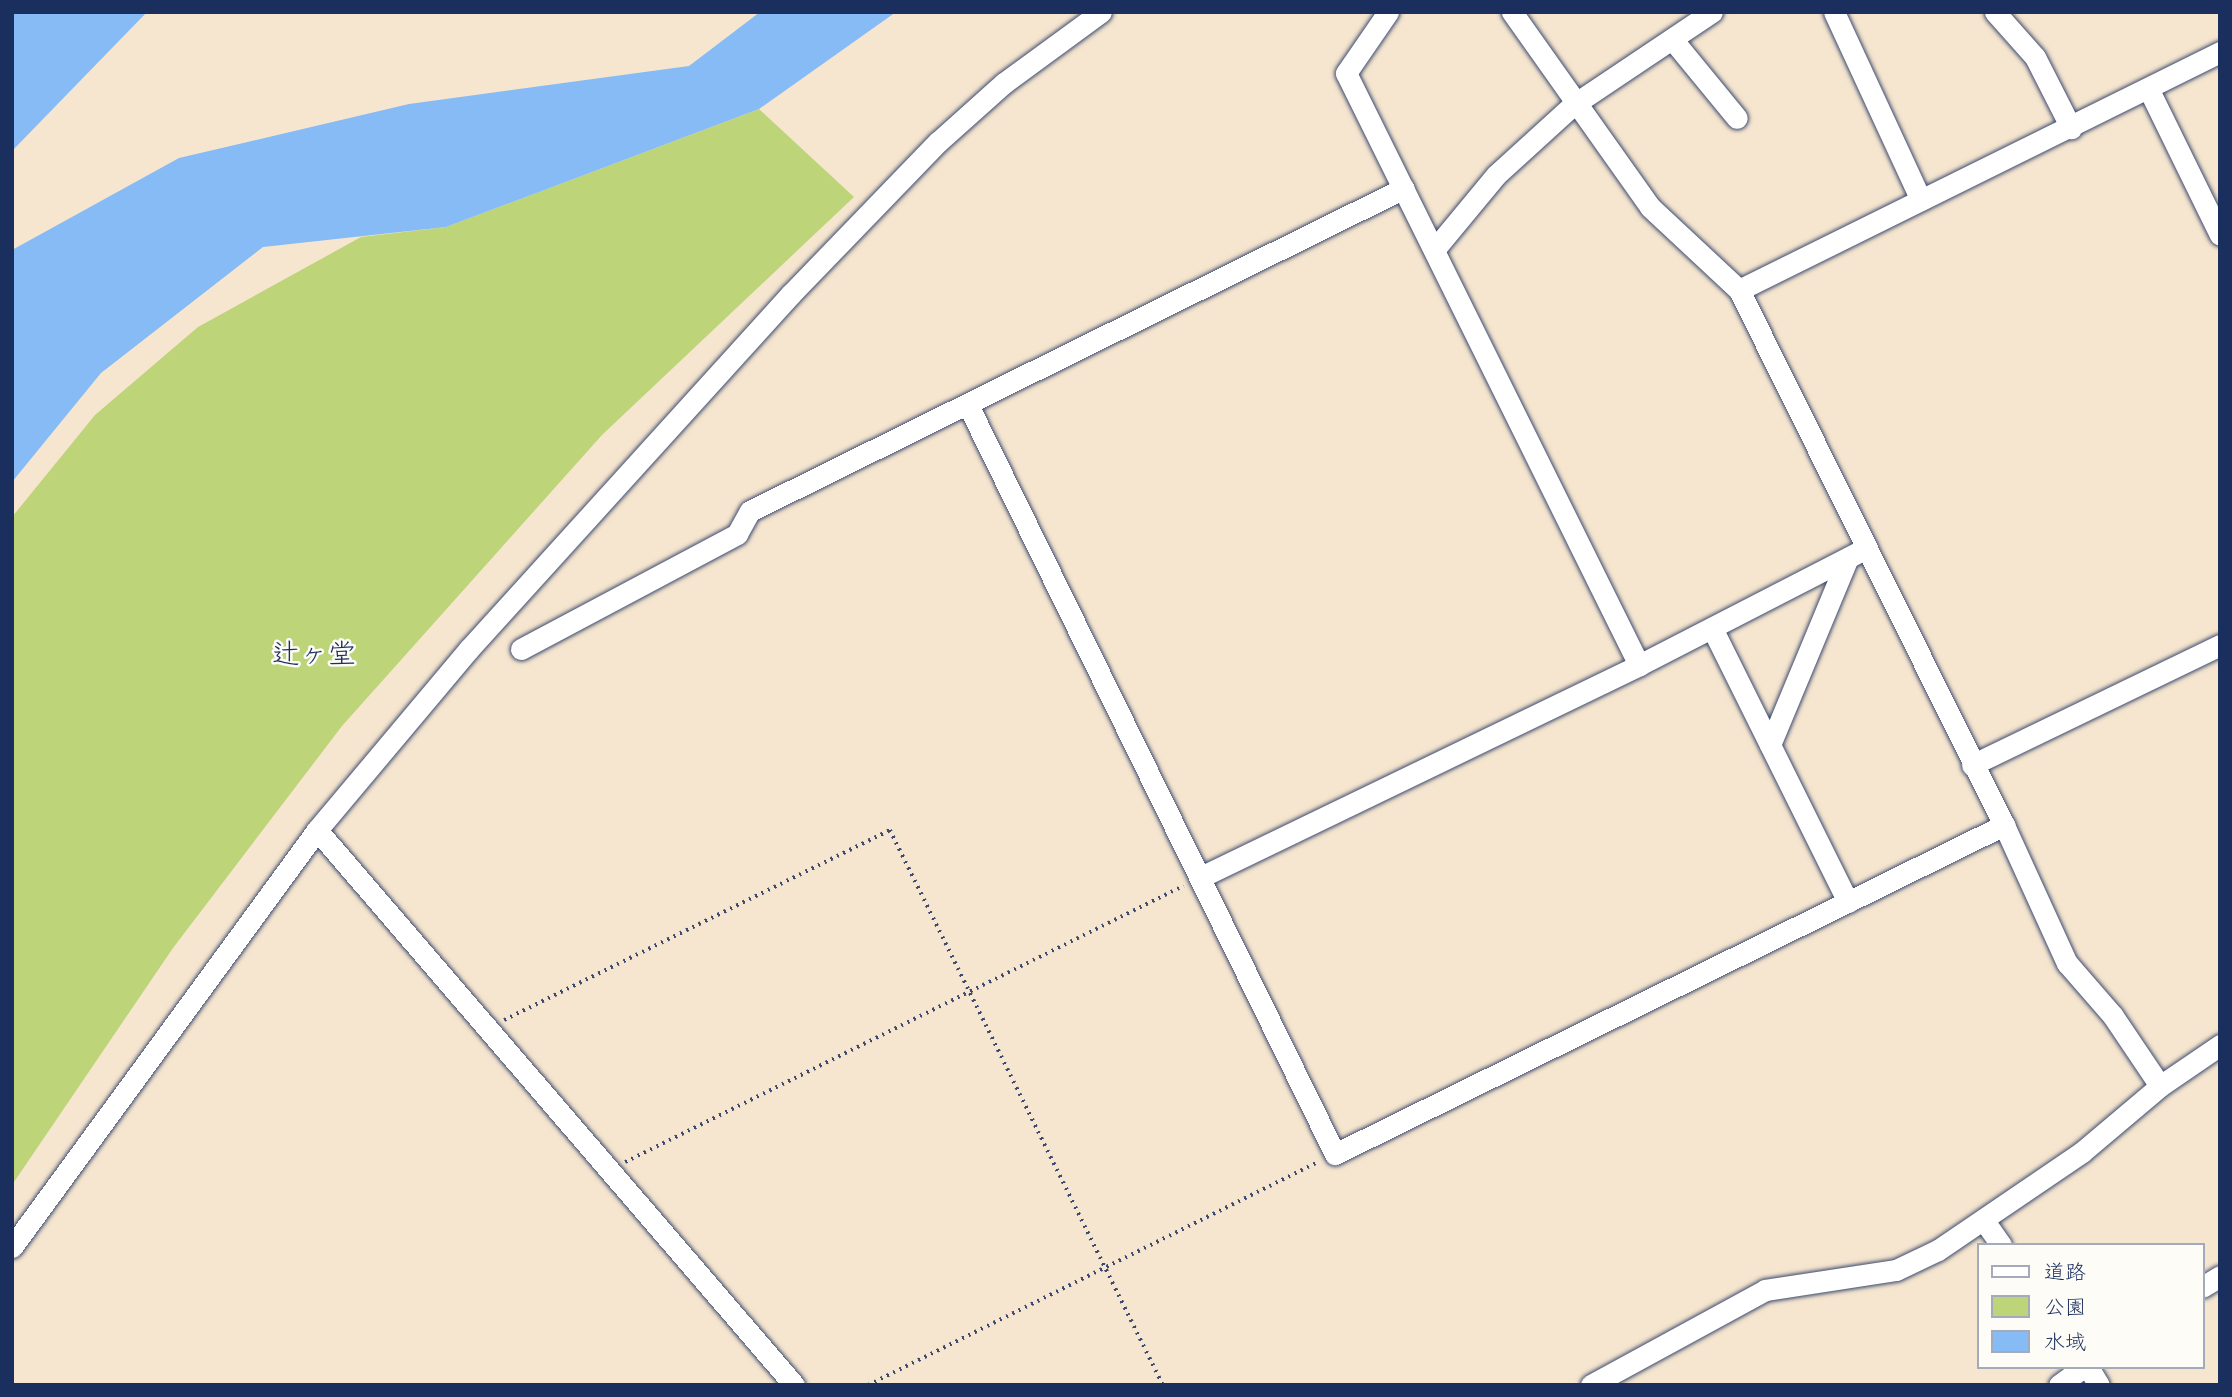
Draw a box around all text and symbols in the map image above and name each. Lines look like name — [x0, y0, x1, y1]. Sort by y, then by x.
district label: 辻ヶ堂 — [272, 641, 356, 675]
legend — [1976, 1243, 2204, 1369]
text: 道路 — [2044, 1263, 2086, 1288]
text: 公園 — [2044, 1298, 2086, 1323]
text: 水域 — [2044, 1333, 2086, 1358]

